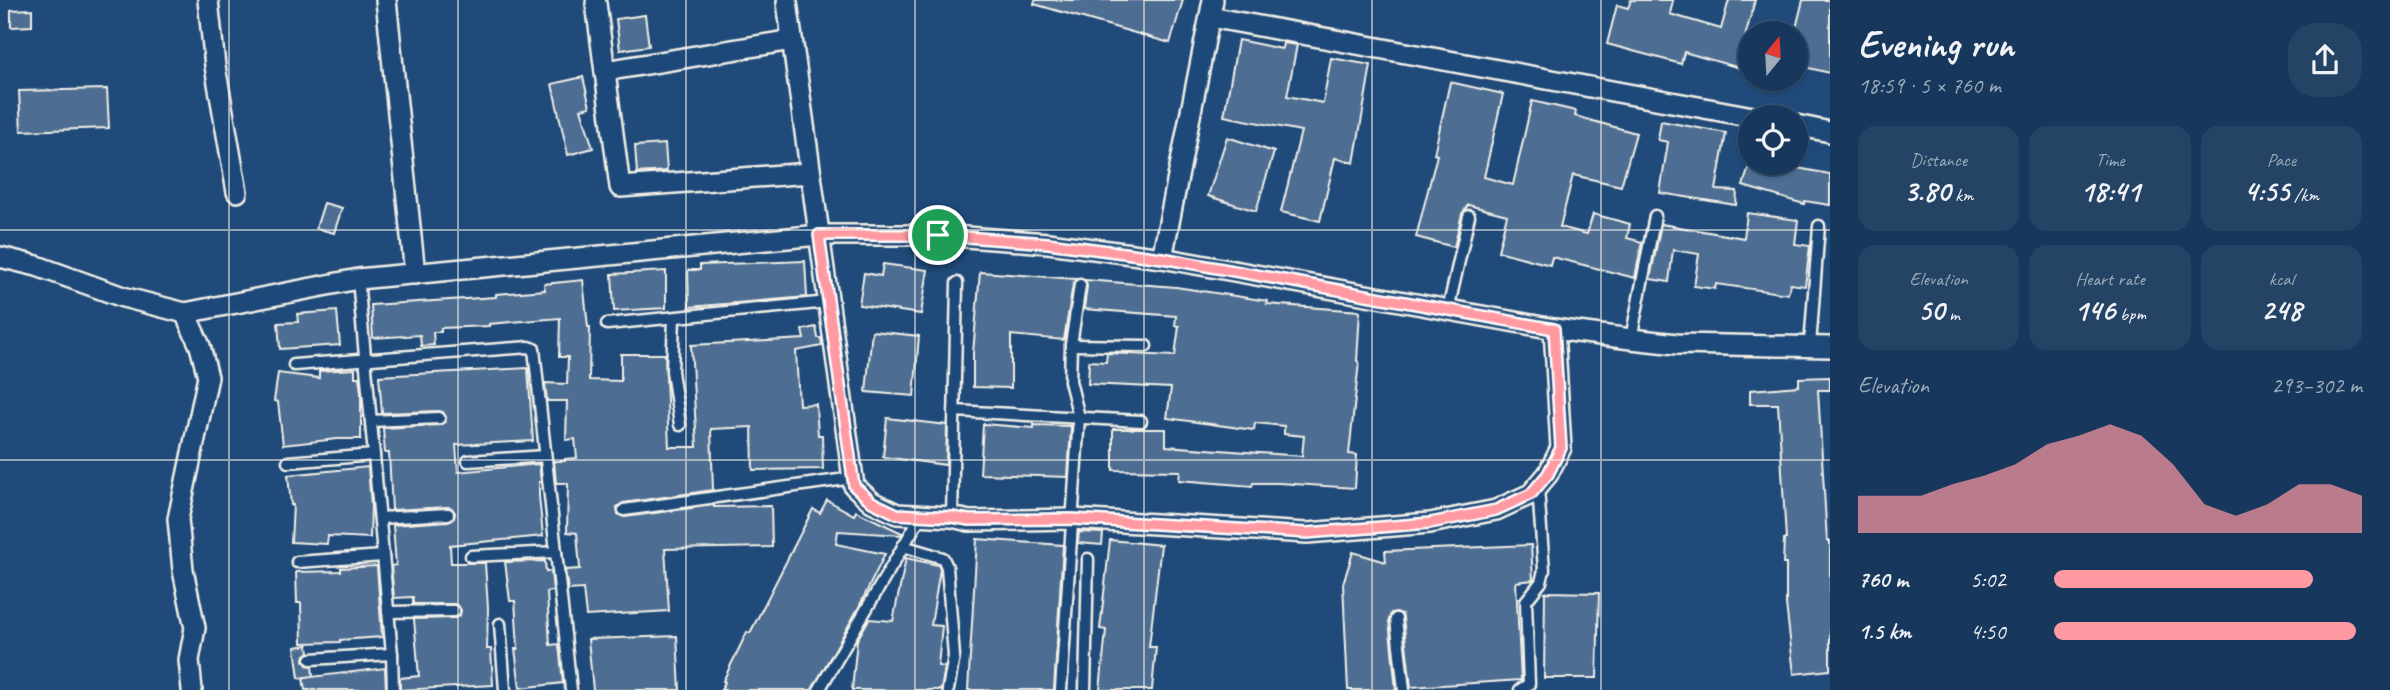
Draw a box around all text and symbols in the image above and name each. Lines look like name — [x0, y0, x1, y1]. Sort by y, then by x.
north arrow — [1738, 21, 1808, 91]
map controls — [1738, 21, 1808, 175]
text: Evening run — [1858, 21, 2014, 68]
button: share — [2288, 23, 2362, 97]
text: 18:59 · 5 × 760 m — [1858, 71, 2001, 100]
button: locate — [1738, 105, 1808, 175]
text: Distance — [1910, 148, 1967, 172]
text: Time — [2095, 148, 2125, 172]
text: Pace — [2267, 148, 2296, 172]
text: 3.80 — [1904, 172, 1950, 210]
text: 18:41 — [2080, 172, 2140, 210]
text: 4:55 — [2244, 172, 2289, 210]
text: km — [1950, 183, 1973, 207]
text: /km — [2289, 183, 2319, 207]
pin — [908, 205, 968, 265]
icon: arrive — [919, 216, 957, 254]
text: Elevation — [1909, 267, 1968, 291]
text: Heart rate — [2075, 267, 2145, 291]
text: kcal — [2269, 267, 2294, 291]
text: 50 — [1918, 291, 1944, 329]
text: 146 — [2074, 291, 2115, 329]
text: 248 — [2261, 291, 2302, 329]
text: m — [1944, 302, 1960, 326]
text: bpm — [2115, 302, 2146, 326]
text: Elevation — [1858, 371, 1929, 400]
text: 293–302 m — [2271, 371, 2362, 400]
text: 760 m — [1858, 565, 1908, 594]
text: 5:02 — [1970, 565, 2006, 594]
text: 1.5 km — [1858, 617, 1911, 646]
text: 4:50 — [1970, 617, 2006, 646]

